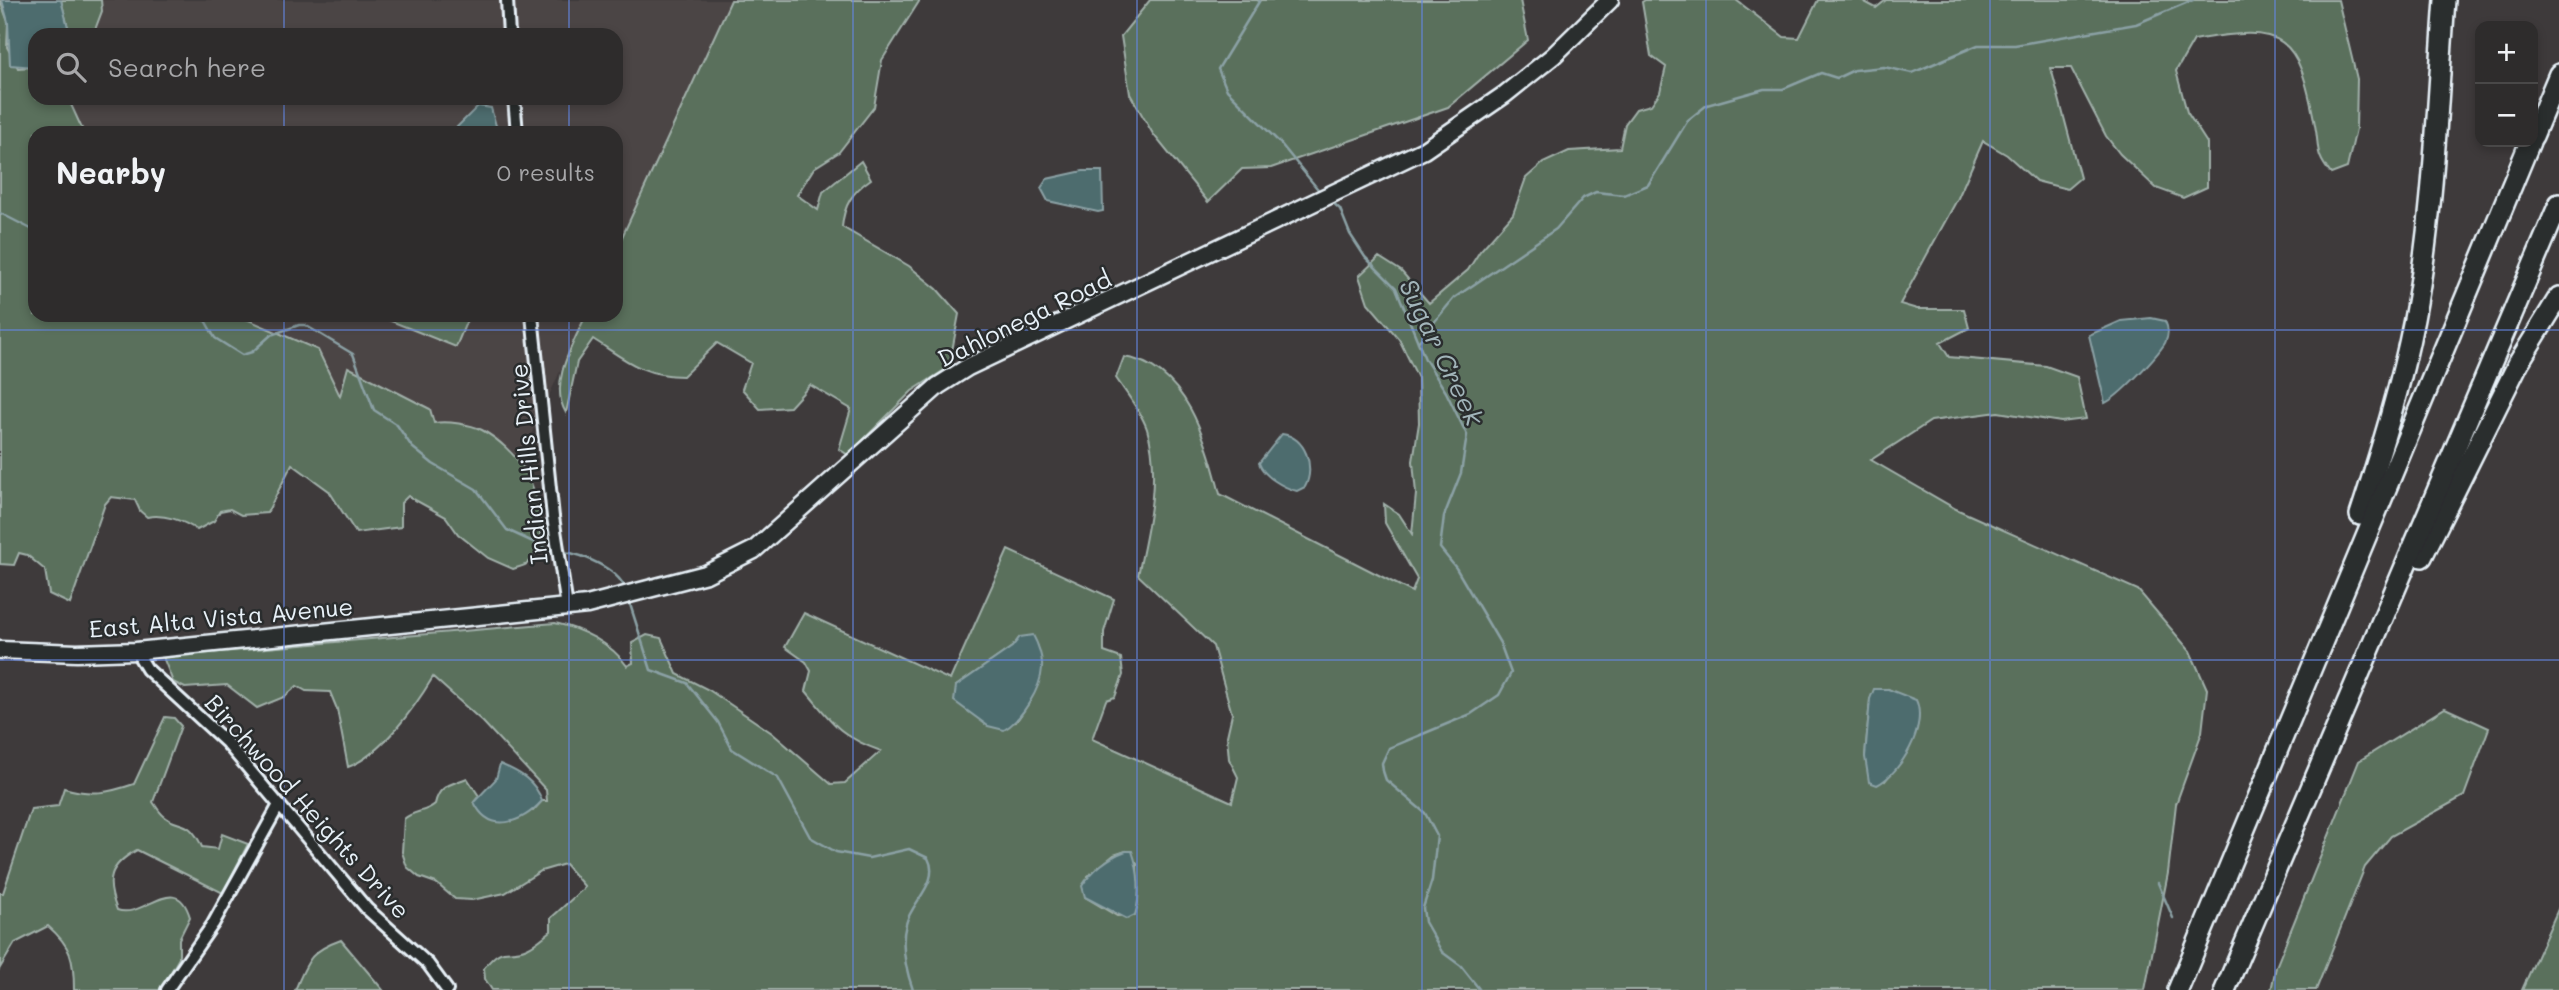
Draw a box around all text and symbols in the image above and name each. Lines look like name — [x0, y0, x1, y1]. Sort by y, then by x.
map controls — [2475, 21, 2538, 147]
button: + — [2475, 21, 2538, 84]
search box — [28, 28, 623, 105]
icon: search — [52, 48, 90, 86]
text: Search here — [108, 50, 266, 84]
button: − — [2475, 84, 2538, 147]
text: Nearby — [56, 152, 166, 192]
text: 0 results — [497, 157, 595, 187]
street label: Dahlonega Road — [932, 262, 1116, 374]
water label: Sugar Creek — [1392, 273, 1493, 432]
street label: Indian Hills Drive — [502, 362, 554, 566]
street label: East Alta Vista Avenue — [88, 590, 354, 644]
street label: Birchwood Heights Drive — [199, 687, 417, 925]

